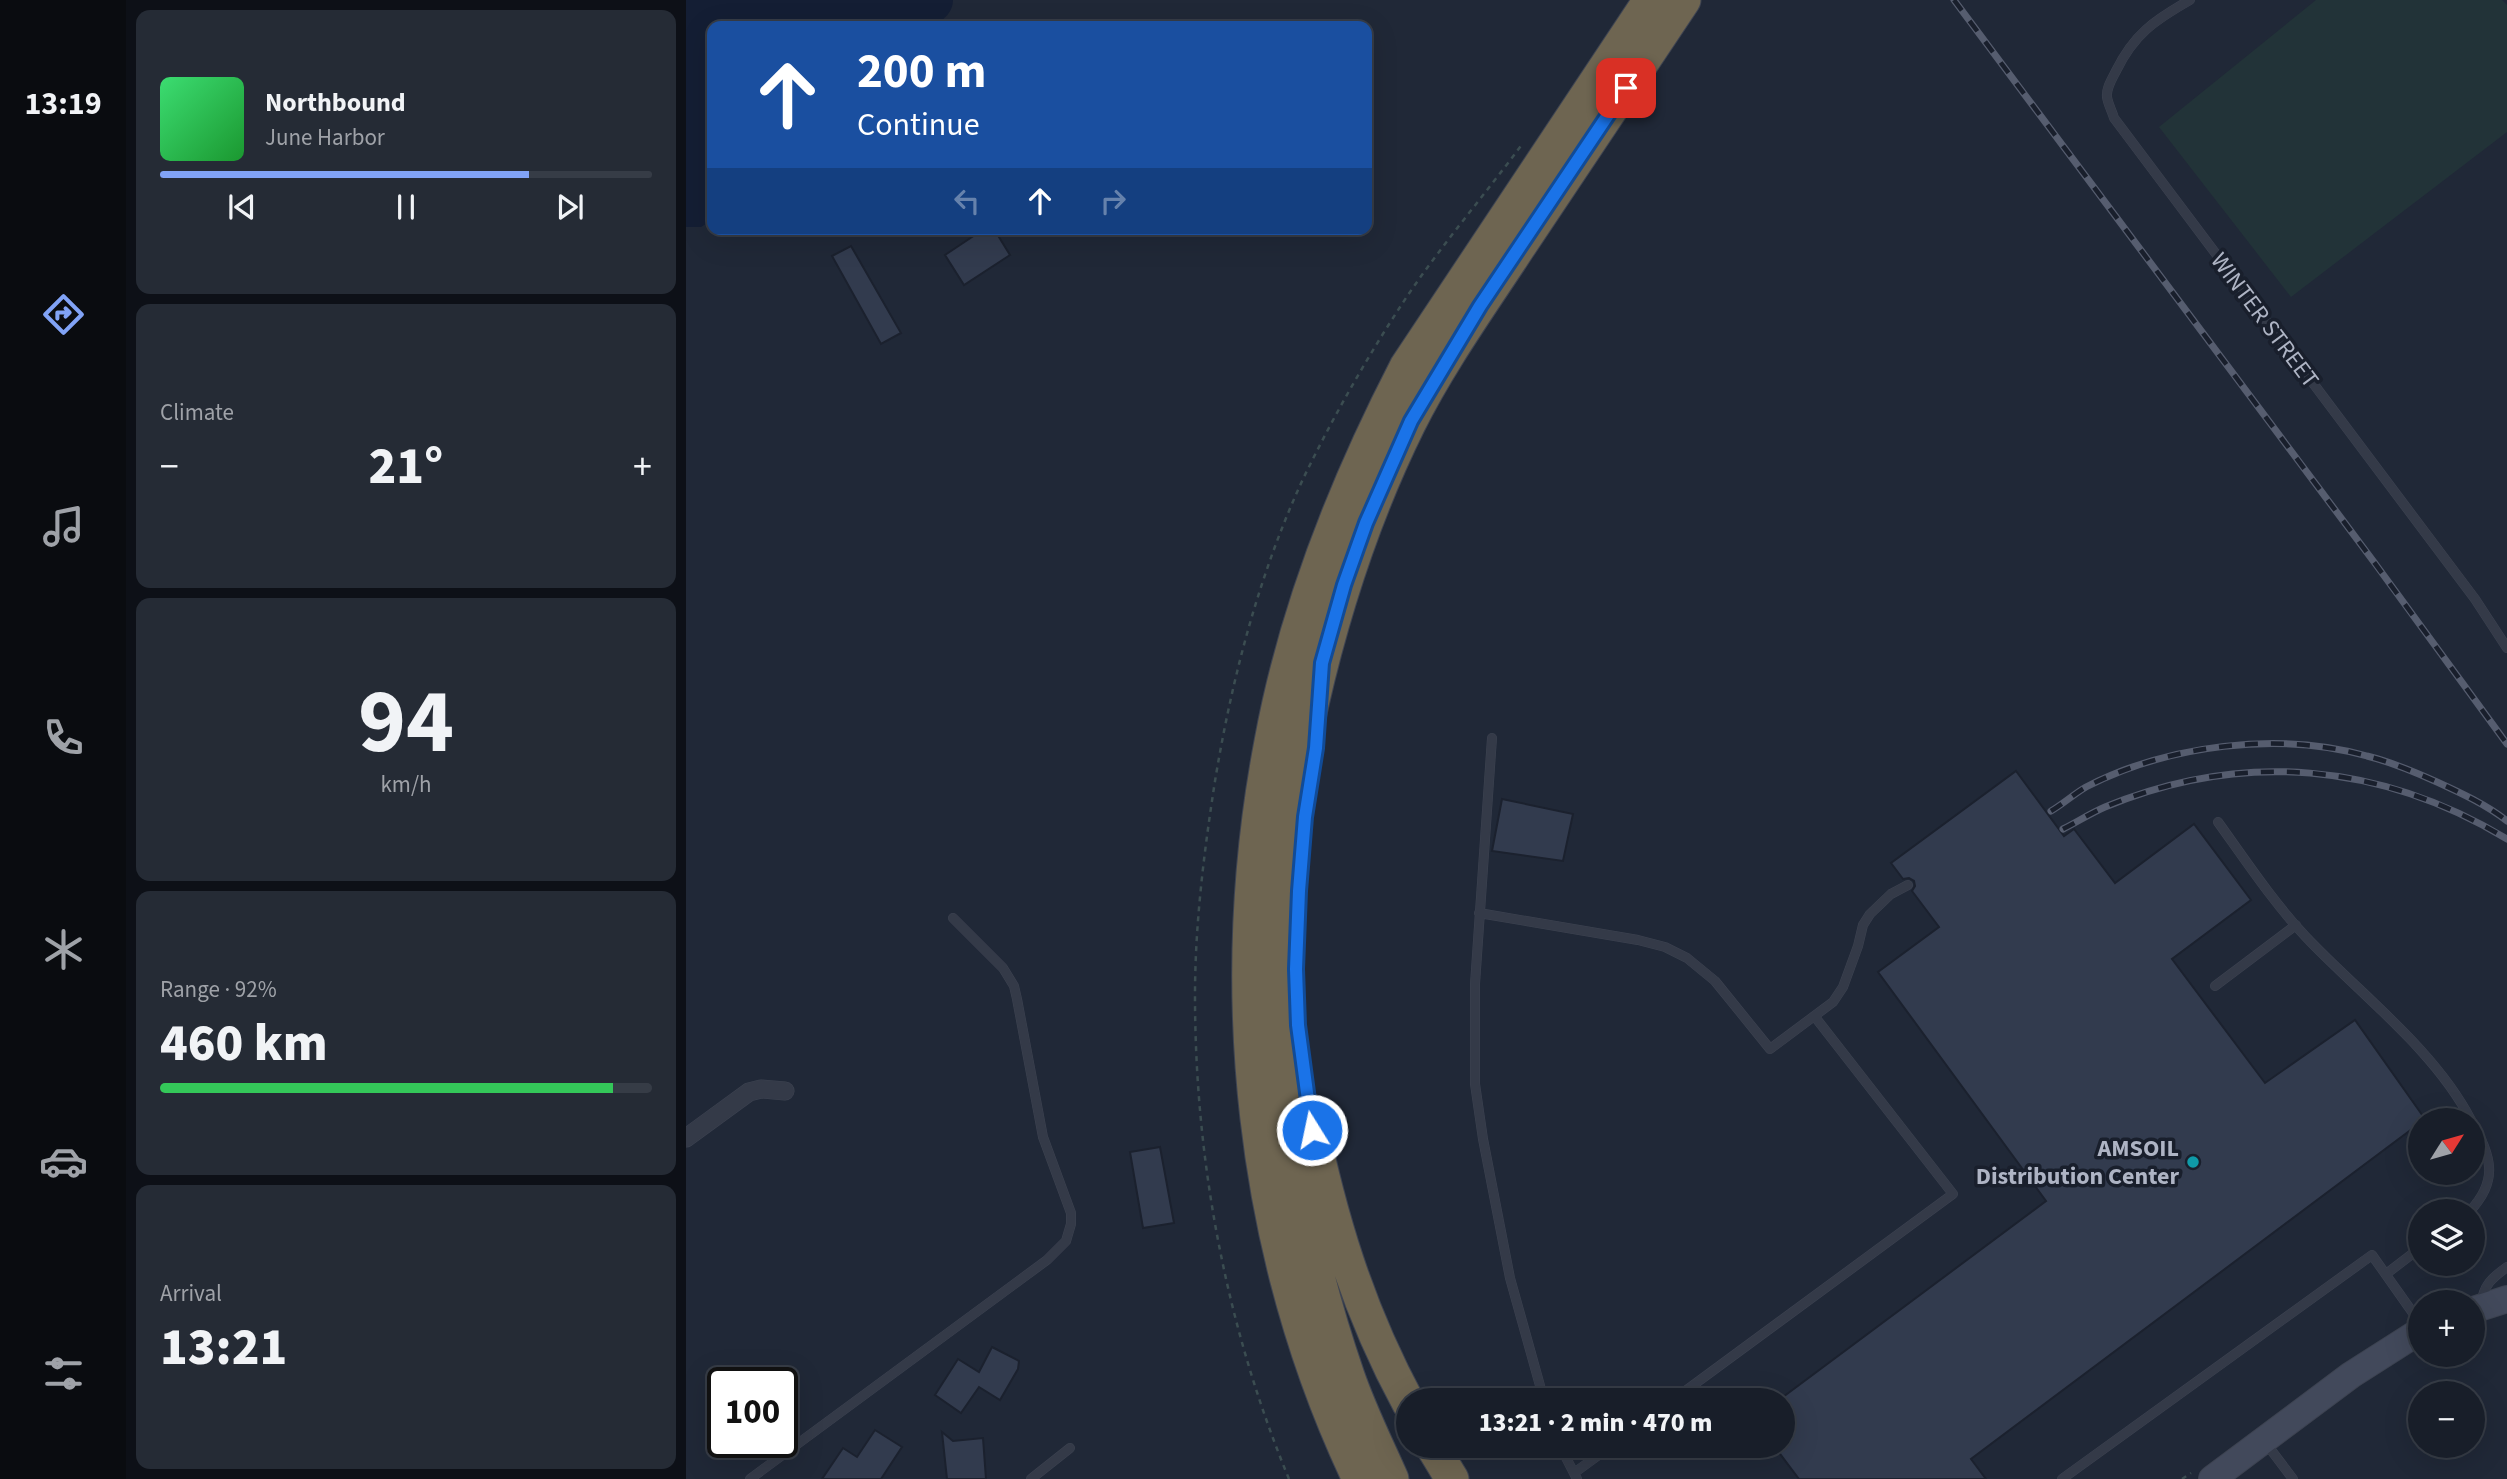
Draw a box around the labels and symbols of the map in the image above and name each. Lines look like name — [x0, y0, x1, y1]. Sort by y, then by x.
pin — [1596, 58, 1656, 118]
street label: WINTER STREET — [2202, 245, 2327, 395]
position arrow — [1275, 1093, 1349, 1167]
north arrow — [2408, 1108, 2485, 1185]
place label: AMSOIL Distribution Center — [1976, 1131, 2179, 1194]
marker: AMSOIL Distribution Center — [2185, 1154, 2201, 1170]
speed limit sign: 100 — [707, 1367, 798, 1458]

